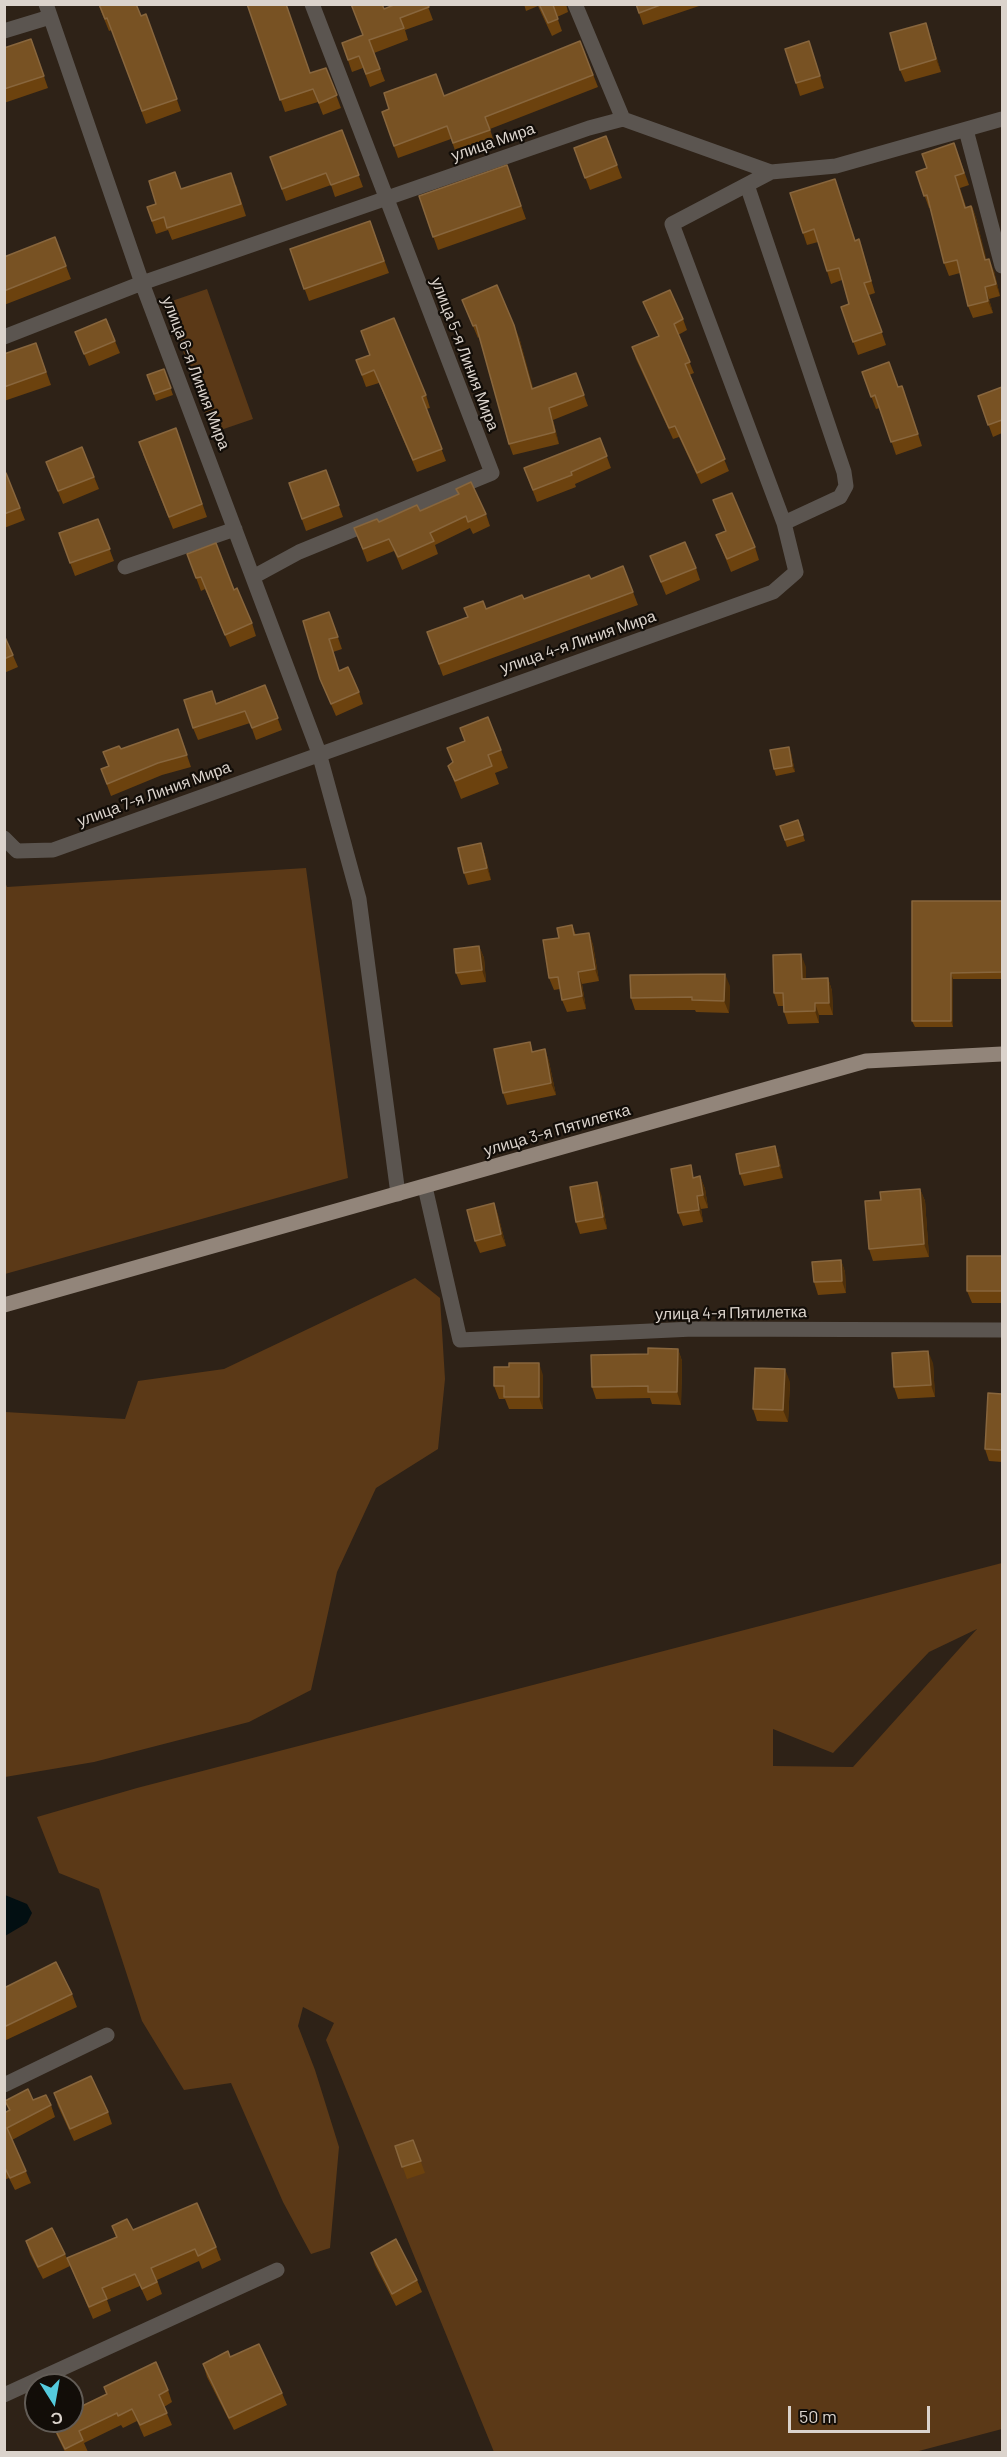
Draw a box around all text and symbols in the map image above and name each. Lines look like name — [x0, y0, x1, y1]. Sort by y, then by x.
street label: улица Мира — [449, 119, 537, 165]
street label: улица 5-я Линия Мира — [427, 275, 503, 433]
street label: улица 6-я Линия Мира — [158, 294, 234, 452]
street label: улица 4-я Линия Мира — [498, 606, 658, 678]
street label: улица 7-я Линия Мира — [75, 757, 233, 831]
street label: улица 3-я Пятилетка — [482, 1100, 632, 1160]
street label: улица 4-я Пятилетка — [655, 1302, 807, 1324]
north arrow — [24, 2373, 84, 2433]
scale bar — [791, 2394, 934, 2432]
text: 50 m — [799, 2405, 837, 2427]
text: С — [50, 2409, 65, 2430]

